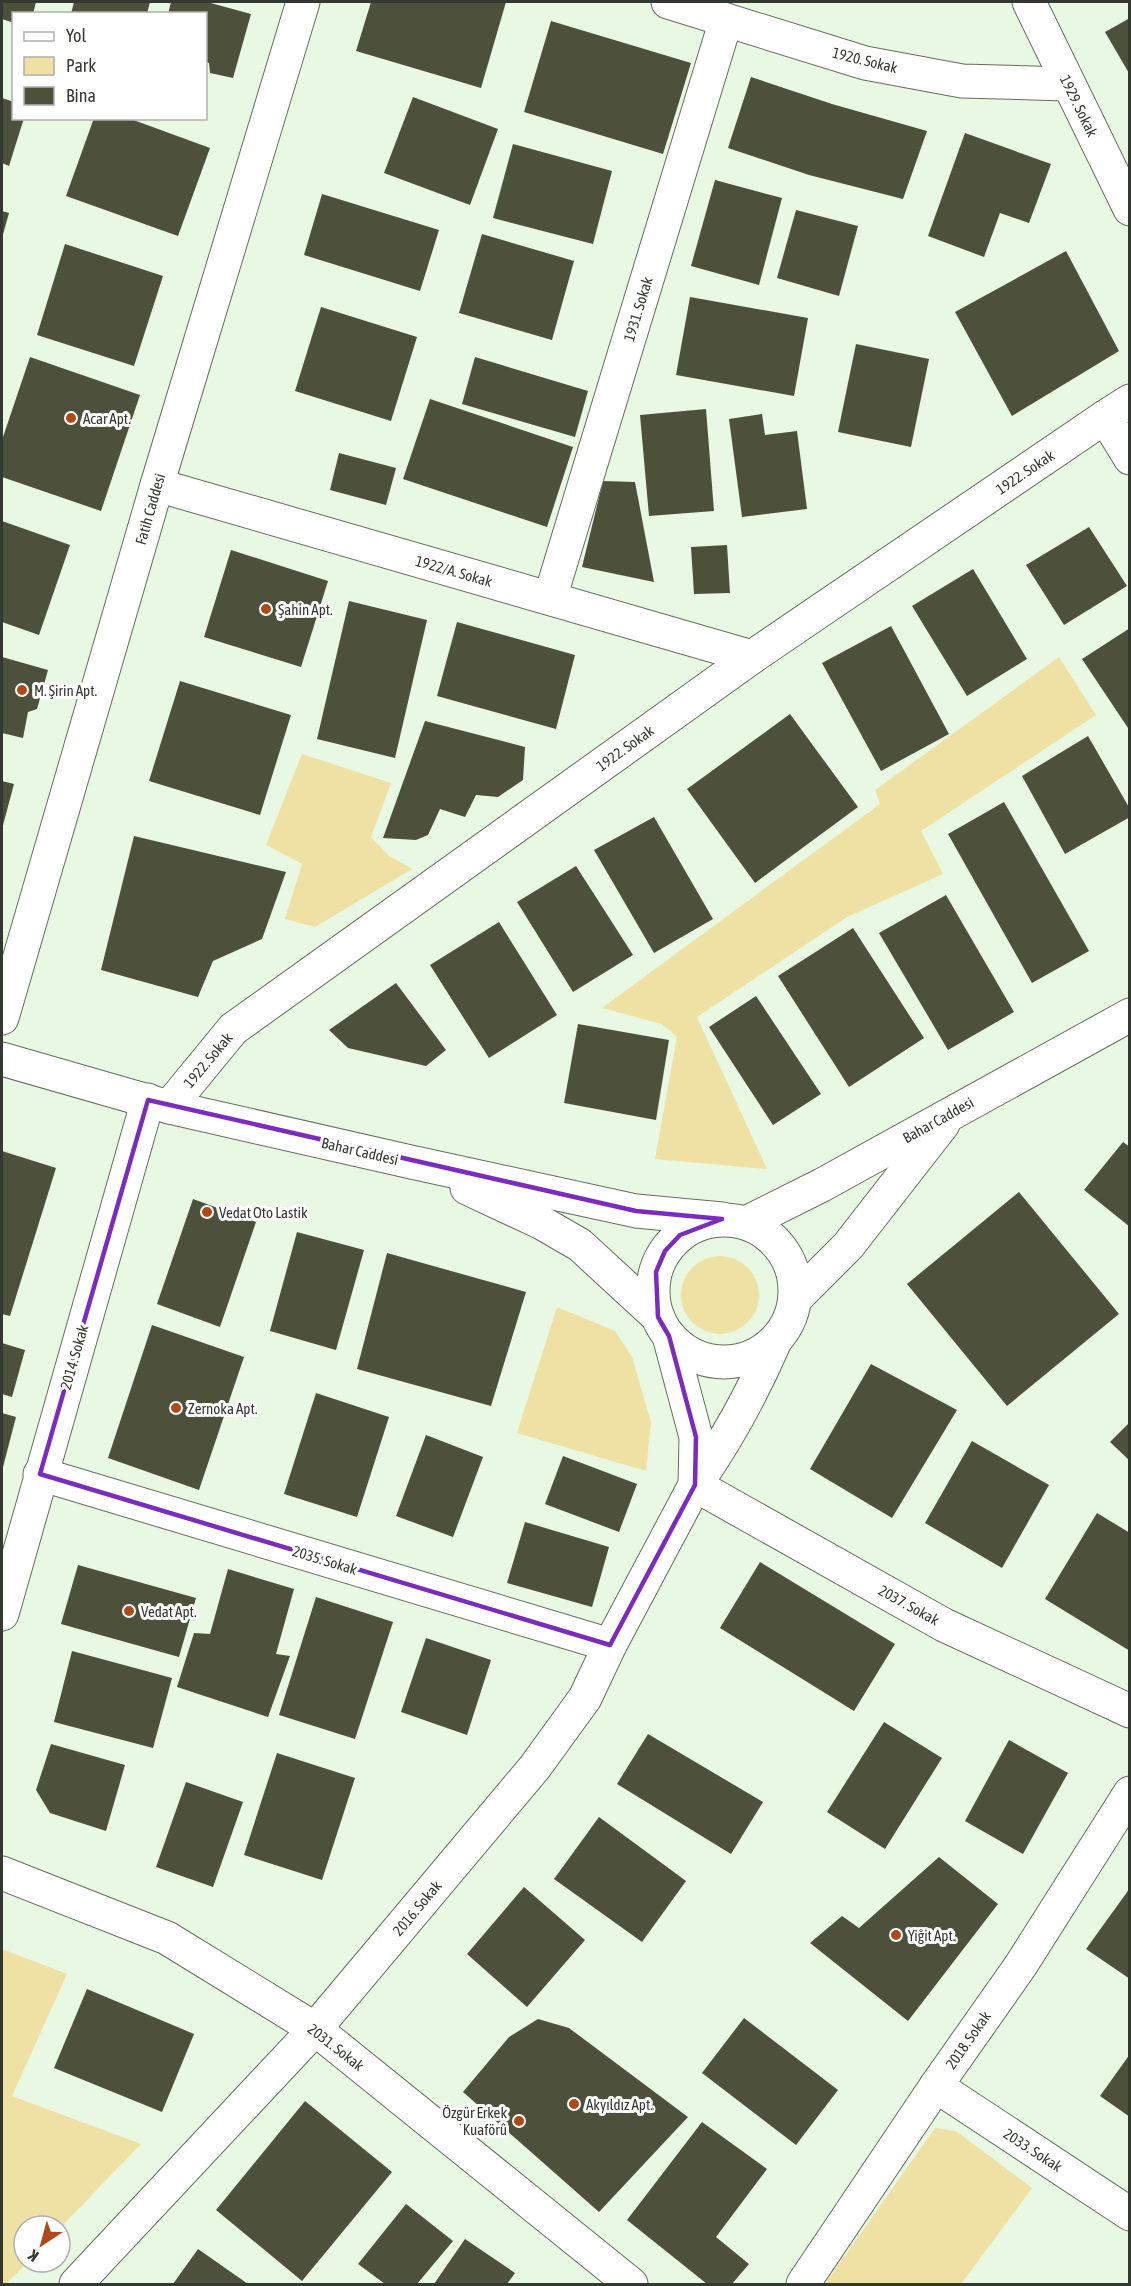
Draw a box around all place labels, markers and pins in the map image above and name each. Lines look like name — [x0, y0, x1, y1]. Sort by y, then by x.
place label: Acar Apt. — [83, 410, 131, 427]
marker: Acar Apt. — [64, 411, 78, 425]
place label: Şahin Apt. — [278, 601, 333, 618]
marker: Şahin Apt. — [259, 602, 273, 616]
place label: M. Şirin Apt. — [34, 682, 98, 699]
marker: M. Şirin Apt. — [15, 683, 29, 697]
place label: Vedat Oto Lastik — [219, 1204, 308, 1221]
marker: Vedat Oto Lastik — [200, 1205, 214, 1219]
place label: Zernoka Apt. — [188, 1400, 258, 1417]
marker: Zernoka Apt. — [169, 1401, 183, 1415]
place label: Vedat Apt. — [141, 1603, 197, 1620]
marker: Vedat Apt. — [122, 1604, 136, 1618]
place label: Yiğit Apt. — [908, 1927, 956, 1944]
marker: Yiğit Apt. — [889, 1928, 903, 1942]
place label: Akyıldız Apt. — [586, 2096, 653, 2113]
marker: Akyıldız Apt. — [567, 2097, 581, 2111]
place label: Özgür Erkek Kuaförü — [442, 2104, 507, 2138]
marker: Özgür Erkek Kuaförü — [512, 2114, 526, 2128]

